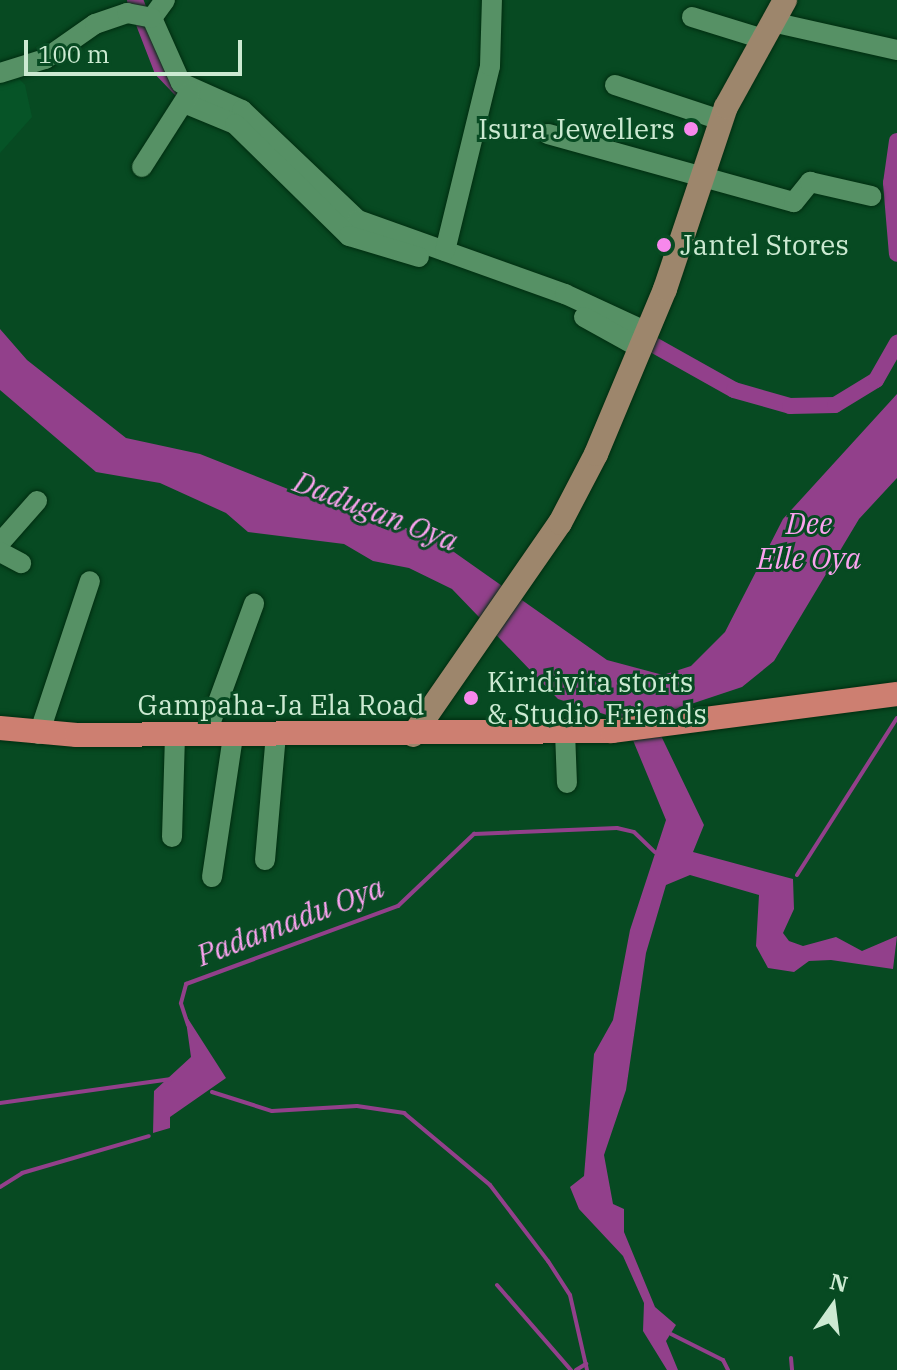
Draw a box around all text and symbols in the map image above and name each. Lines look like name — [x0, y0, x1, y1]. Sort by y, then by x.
scale bar — [28, 24, 246, 74]
text: 100 m — [38, 38, 110, 70]
place label: Isura Jewellers — [478, 112, 675, 146]
marker: Isura Jewellers — [682, 120, 700, 138]
place label: Jantel Stores — [680, 228, 849, 262]
marker: Jantel Stores — [655, 236, 673, 254]
water label: Dadugan Oya — [289, 463, 463, 559]
water label: Dee Elle Oya — [757, 505, 861, 576]
place label: Kiridivita storts & Studio Friends — [487, 665, 707, 731]
street label: Gampaha-Ja Ela Road — [137, 688, 425, 722]
marker: Kiridivita storts & Studio Friends — [462, 689, 480, 707]
water label: Padamadu Oya — [191, 869, 389, 973]
north arrow — [793, 1266, 873, 1346]
text: N — [827, 1266, 851, 1298]

